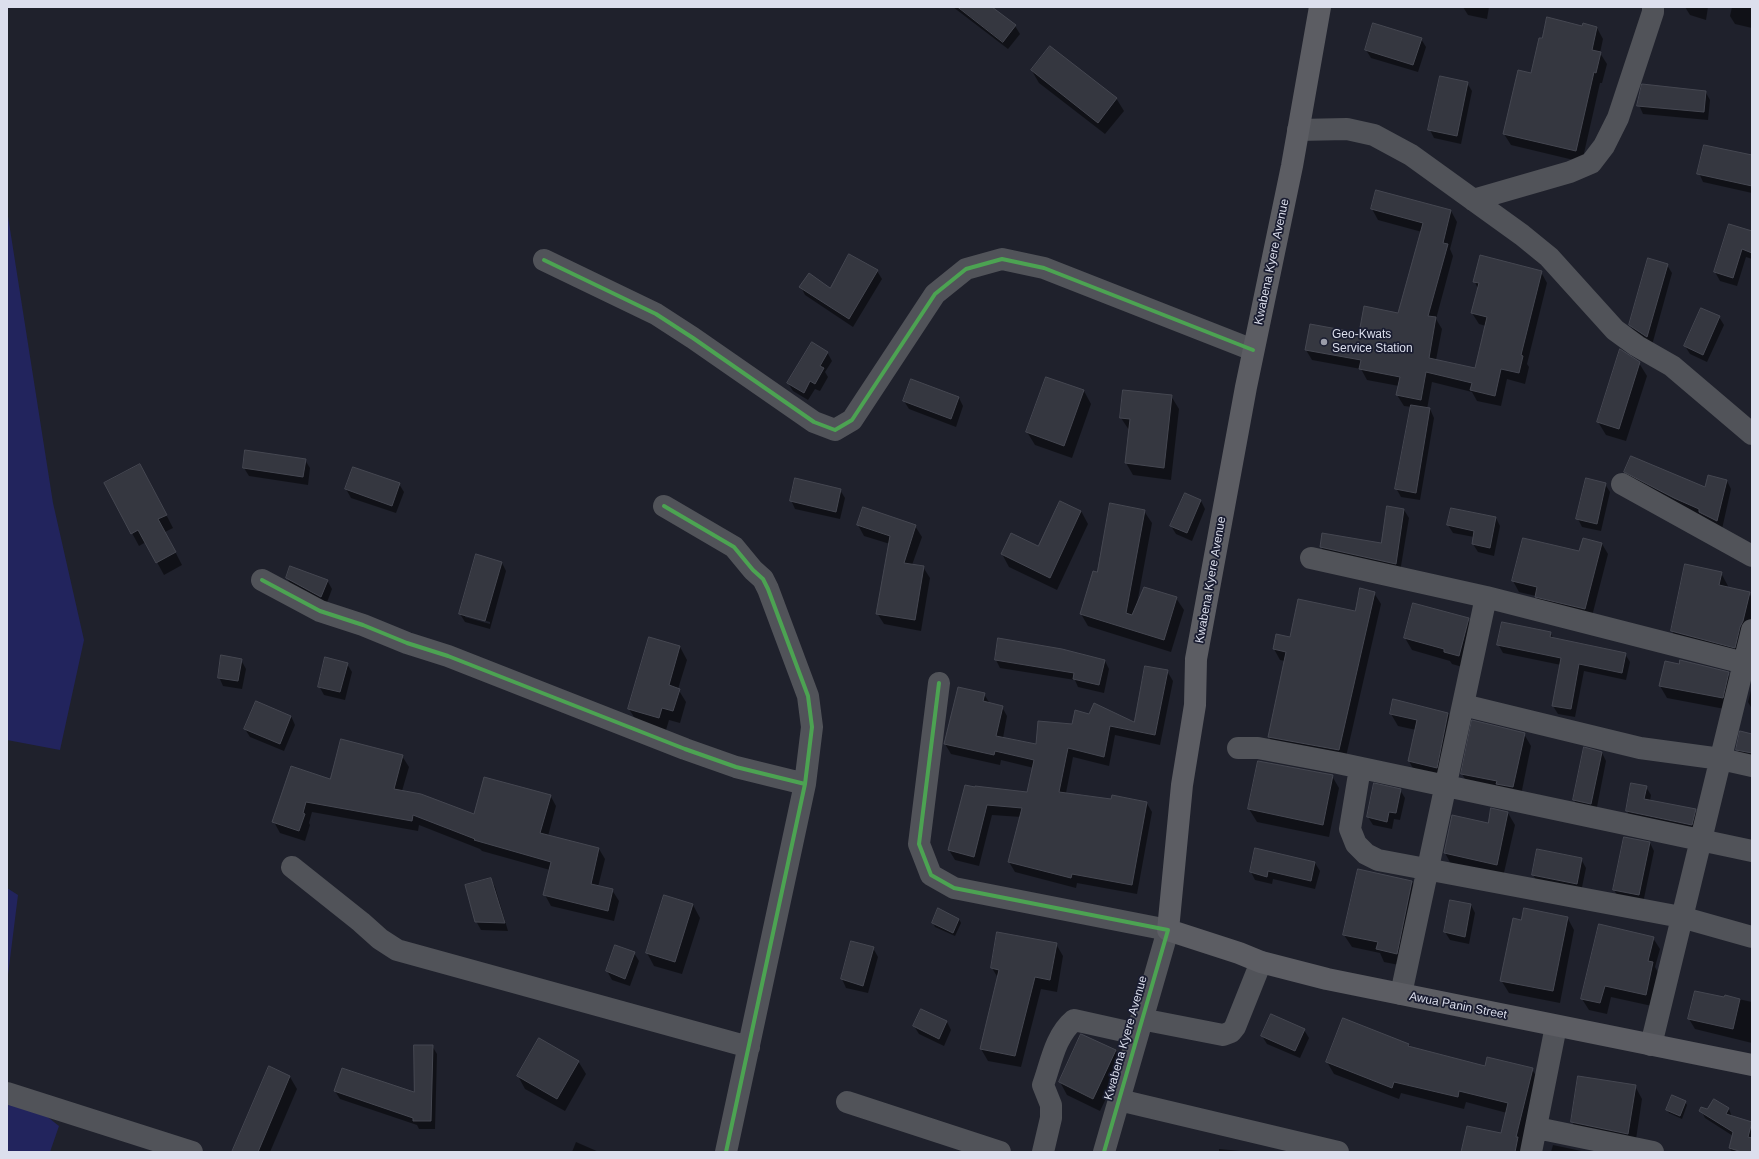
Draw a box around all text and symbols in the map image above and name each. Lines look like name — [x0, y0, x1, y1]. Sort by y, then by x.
street label: Kwabena Kyere Avenue — [1252, 198, 1292, 326]
place label: Geo-Kwats Service Station — [1332, 328, 1413, 356]
marker: Geo-Kwats Service Station — [1319, 337, 1329, 347]
street label: Kwabena Kyere Avenue — [1193, 515, 1229, 645]
street label: Kwabena Kyere Avenue — [1101, 974, 1151, 1102]
street label: Awua Panin Street — [1408, 989, 1508, 1023]

